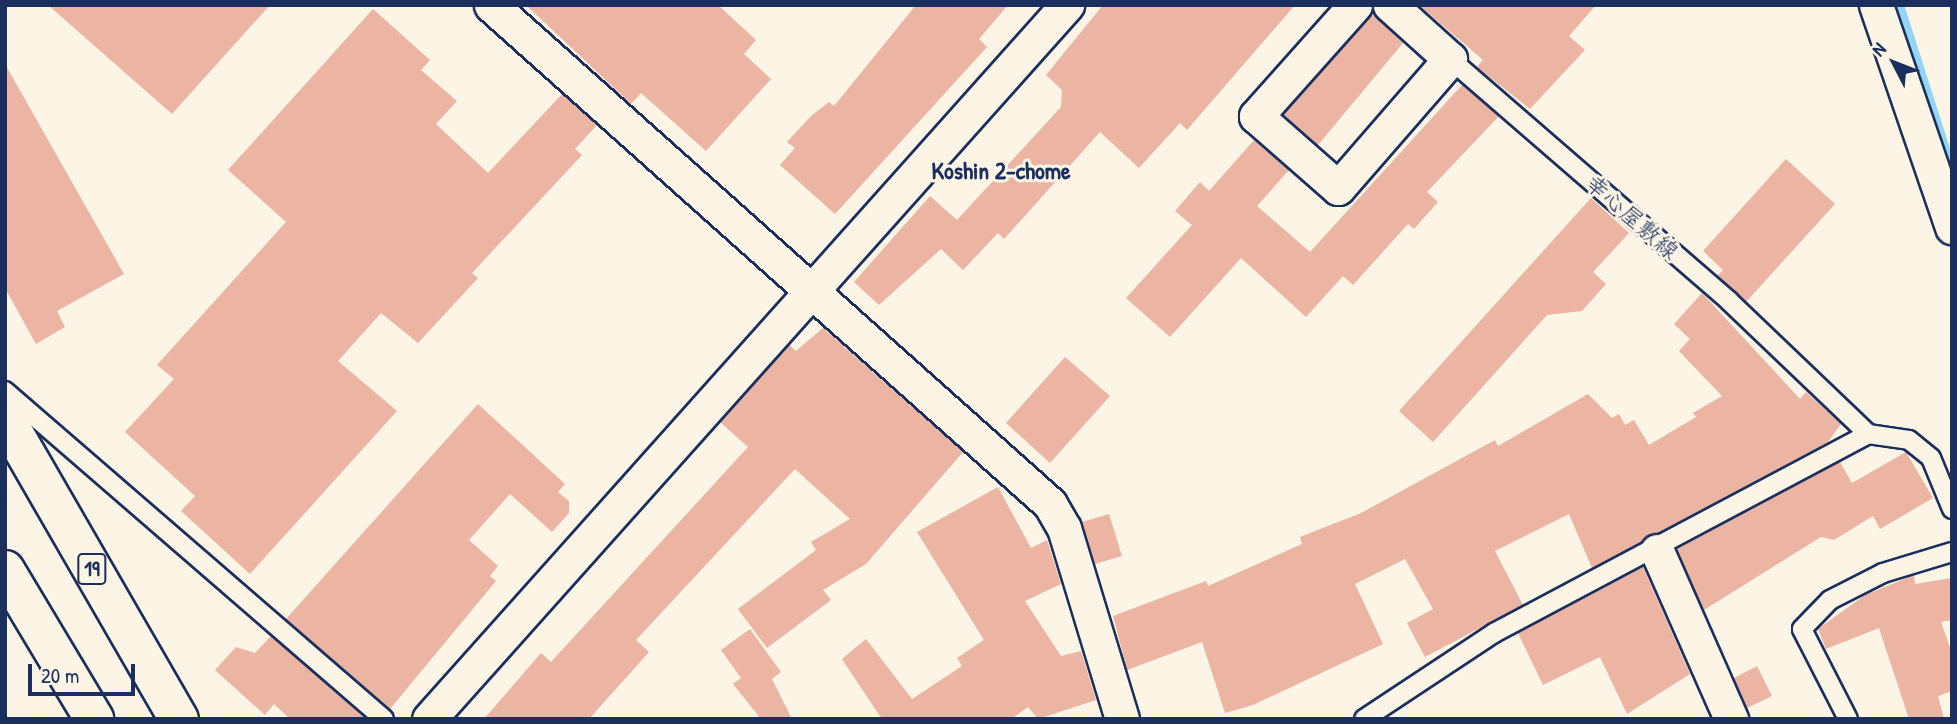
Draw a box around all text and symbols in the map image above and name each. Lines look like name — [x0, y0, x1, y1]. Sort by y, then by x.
north arrow — [1859, 28, 1929, 98]
text: N — [1865, 36, 1891, 61]
district label: Koshin 2-chome — [931, 157, 1071, 185]
street label: 幸心屋敷線 — [1580, 169, 1684, 265]
road number: 19 — [76, 552, 108, 586]
scale bar — [32, 650, 138, 694]
text: 20 m — [41, 661, 79, 690]

